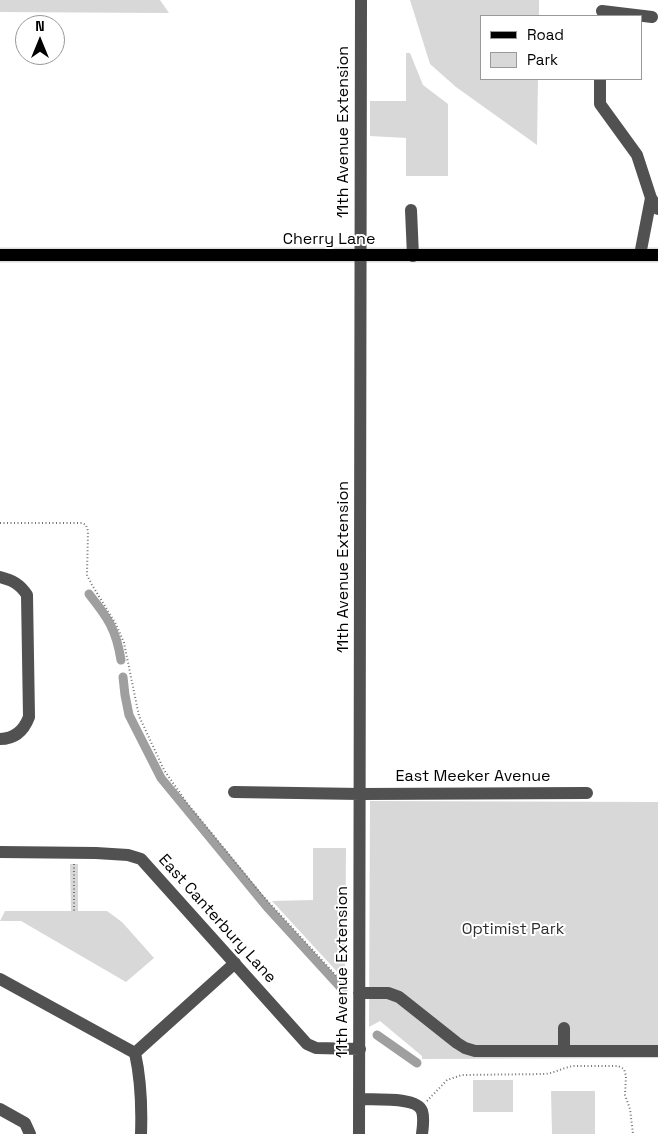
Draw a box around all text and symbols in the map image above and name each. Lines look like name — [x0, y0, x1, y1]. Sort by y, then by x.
north arrow — [15, 15, 65, 65]
legend — [480, 15, 643, 80]
text: N — [35, 17, 45, 35]
text: Road — [527, 25, 564, 44]
street label: 11th Avenue Extension — [334, 46, 354, 218]
text: Park — [527, 50, 558, 69]
street label: Cherry Lane — [283, 230, 375, 250]
street label: 11th Avenue Extension — [334, 481, 354, 653]
street label: East Meeker Avenue — [396, 767, 550, 787]
street label: East Canterbury Lane — [154, 851, 280, 987]
street label: 11th Avenue Extension — [333, 886, 353, 1058]
park label: Optimist Park — [462, 920, 564, 940]

